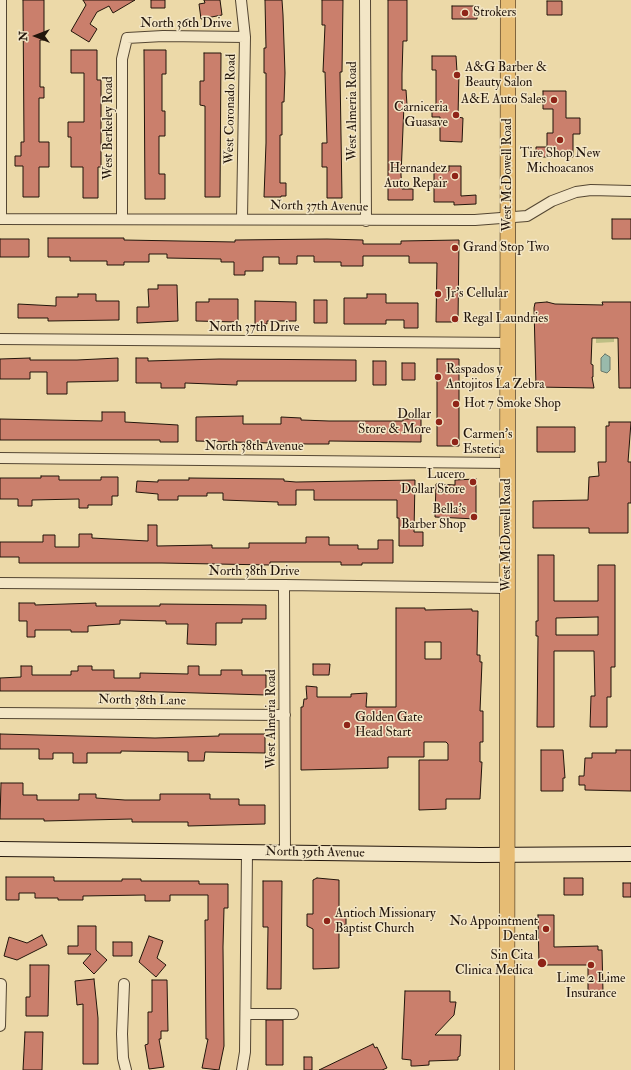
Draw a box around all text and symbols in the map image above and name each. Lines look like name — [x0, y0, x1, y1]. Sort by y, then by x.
place label: Strokers — [473, 5, 516, 21]
marker: Strokers — [460, 8, 470, 18]
north arrow — [16, 16, 56, 56]
street label: North 36th Drive — [140, 16, 232, 32]
text: N — [17, 31, 30, 41]
street label: West Coronado Road — [222, 54, 240, 164]
place label: A&G Barber & Beauty Salon — [465, 60, 547, 91]
street label: West Almeria Road — [345, 61, 361, 161]
marker: A&G Barber & Beauty Salon — [452, 70, 462, 80]
street label: West Berkeley Road — [101, 76, 117, 180]
place label: A&E Auto Sales — [461, 92, 546, 108]
marker: A&E Auto Sales — [549, 95, 559, 105]
place label: Carniceria Guasave — [394, 100, 448, 131]
marker: Carniceria Guasave — [451, 110, 461, 120]
street label: West McDowell Road — [500, 118, 516, 232]
marker: Tire Shop New Michoacanos — [555, 135, 565, 145]
place label: Tire Shop New Michoacanos — [520, 146, 600, 177]
place label: Hernandez Auto Repair — [384, 161, 447, 192]
marker: Hernandez Auto Repair — [450, 171, 460, 181]
street label: North 37th Avenue — [270, 198, 368, 216]
place label: Grand Stop Two — [463, 240, 549, 256]
marker: Grand Stop Two — [450, 243, 460, 253]
place label: Jr's Cellular — [446, 286, 508, 302]
marker: Jr's Cellular — [433, 289, 443, 299]
place label: Regal Laundries — [463, 311, 548, 327]
marker: Regal Laundries — [450, 314, 460, 324]
street label: North 37th Drive — [209, 320, 299, 336]
place label: Raspados y Antojitos La Zebra — [446, 362, 545, 393]
marker: Raspados y Antojitos La Zebra — [433, 372, 443, 382]
place label: Hot 7 Smoke Shop — [464, 396, 561, 412]
marker: Hot 7 Smoke Shop — [451, 399, 461, 409]
place label: Dollar Store & More — [358, 407, 431, 438]
marker: Dollar Store & More — [434, 417, 444, 427]
place label: Carmen's Estetica — [463, 427, 512, 458]
marker: Carmen's Estetica — [450, 437, 460, 447]
street label: North 38th Avenue — [205, 439, 303, 455]
place label: Lucero Dollar Store — [401, 467, 465, 498]
marker: Lucero Dollar Store — [468, 477, 478, 487]
street label: West McDowell Road — [499, 478, 515, 592]
place label: Bella's Barber Shop — [401, 502, 466, 533]
marker: Bella's Barber Shop — [469, 512, 479, 522]
street label: North 38th Drive — [209, 564, 299, 580]
street label: West Almeria Road — [264, 669, 280, 769]
street label: North 38th Lane — [98, 692, 186, 710]
place label: Golden Gate Head Start — [355, 710, 423, 741]
marker: Golden Gate Head Start — [342, 720, 352, 730]
street label: North 39th Avenue — [265, 844, 365, 862]
place label: Antioch Missionary Baptist Church — [335, 906, 436, 937]
place label: No Appointment Dental — [449, 914, 538, 945]
marker: Antioch Missionary Baptist Church — [322, 916, 332, 926]
marker: No Appointment Dental — [541, 924, 551, 934]
place label: Sin Cita Clinica Medica — [455, 948, 533, 979]
marker: Sin Cita Clinica Medica — [536, 957, 548, 969]
marker: Lime 2 Lime Insurance — [586, 960, 596, 970]
place label: Lime 2 Lime Insurance — [557, 971, 625, 1002]

